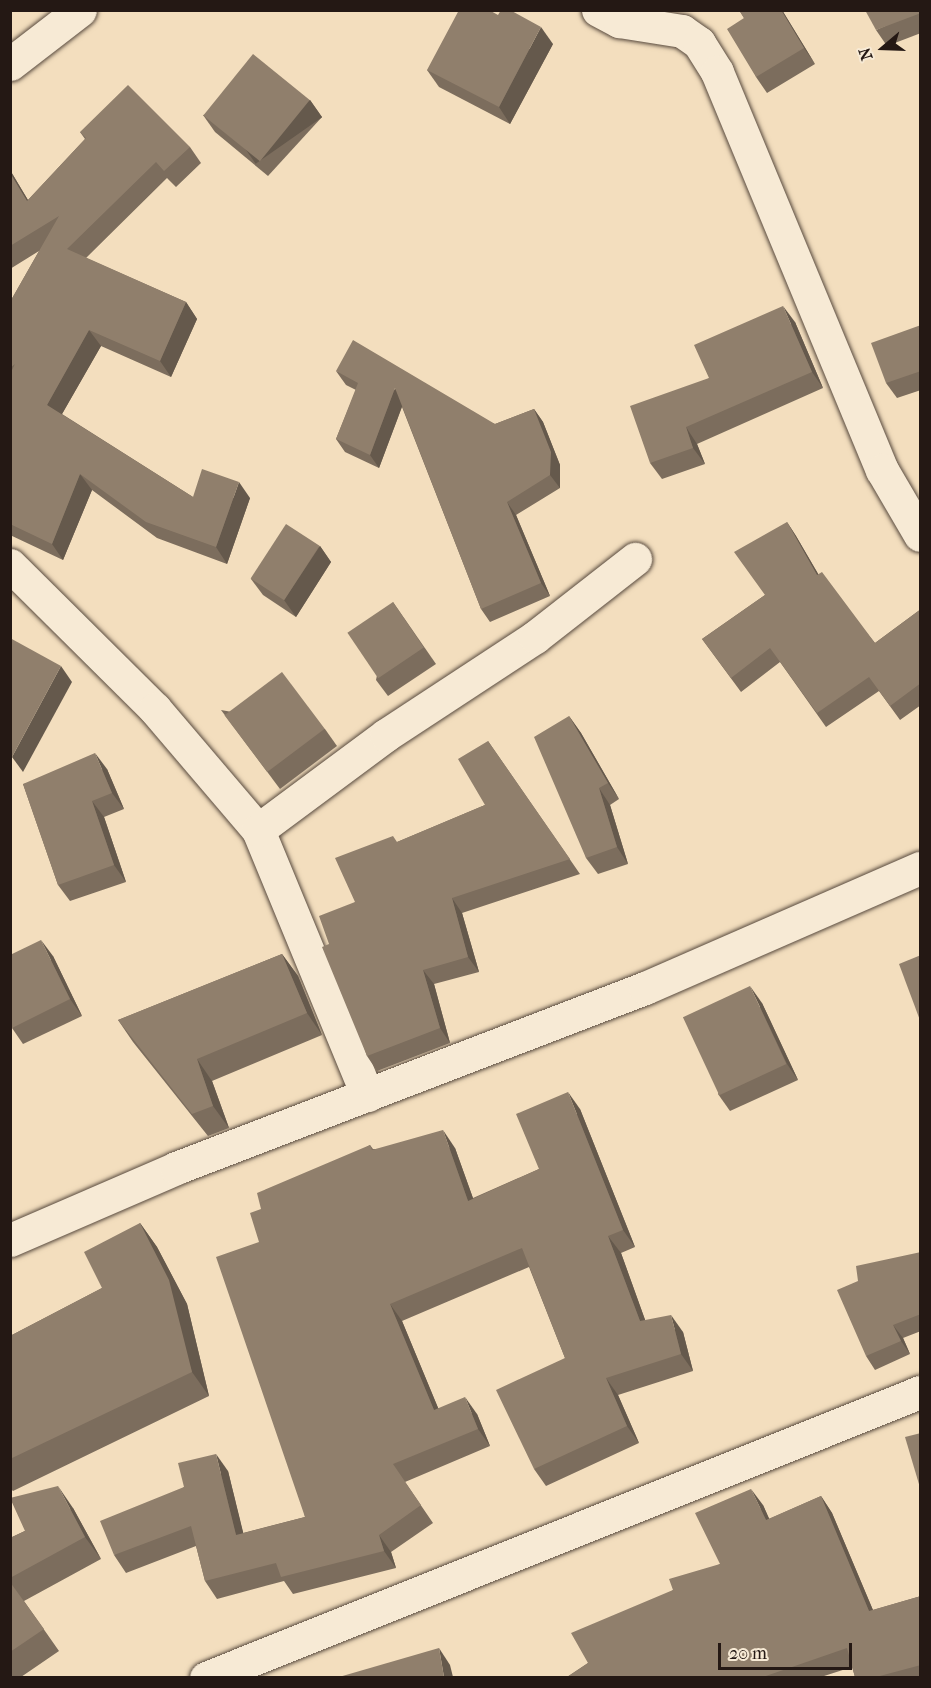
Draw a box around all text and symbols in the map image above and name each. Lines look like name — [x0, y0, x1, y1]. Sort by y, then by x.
north arrow — [853, 18, 913, 78]
text: N — [855, 45, 876, 63]
scale bar — [721, 1631, 854, 1669]
text: 20 m — [729, 1643, 767, 1664]

